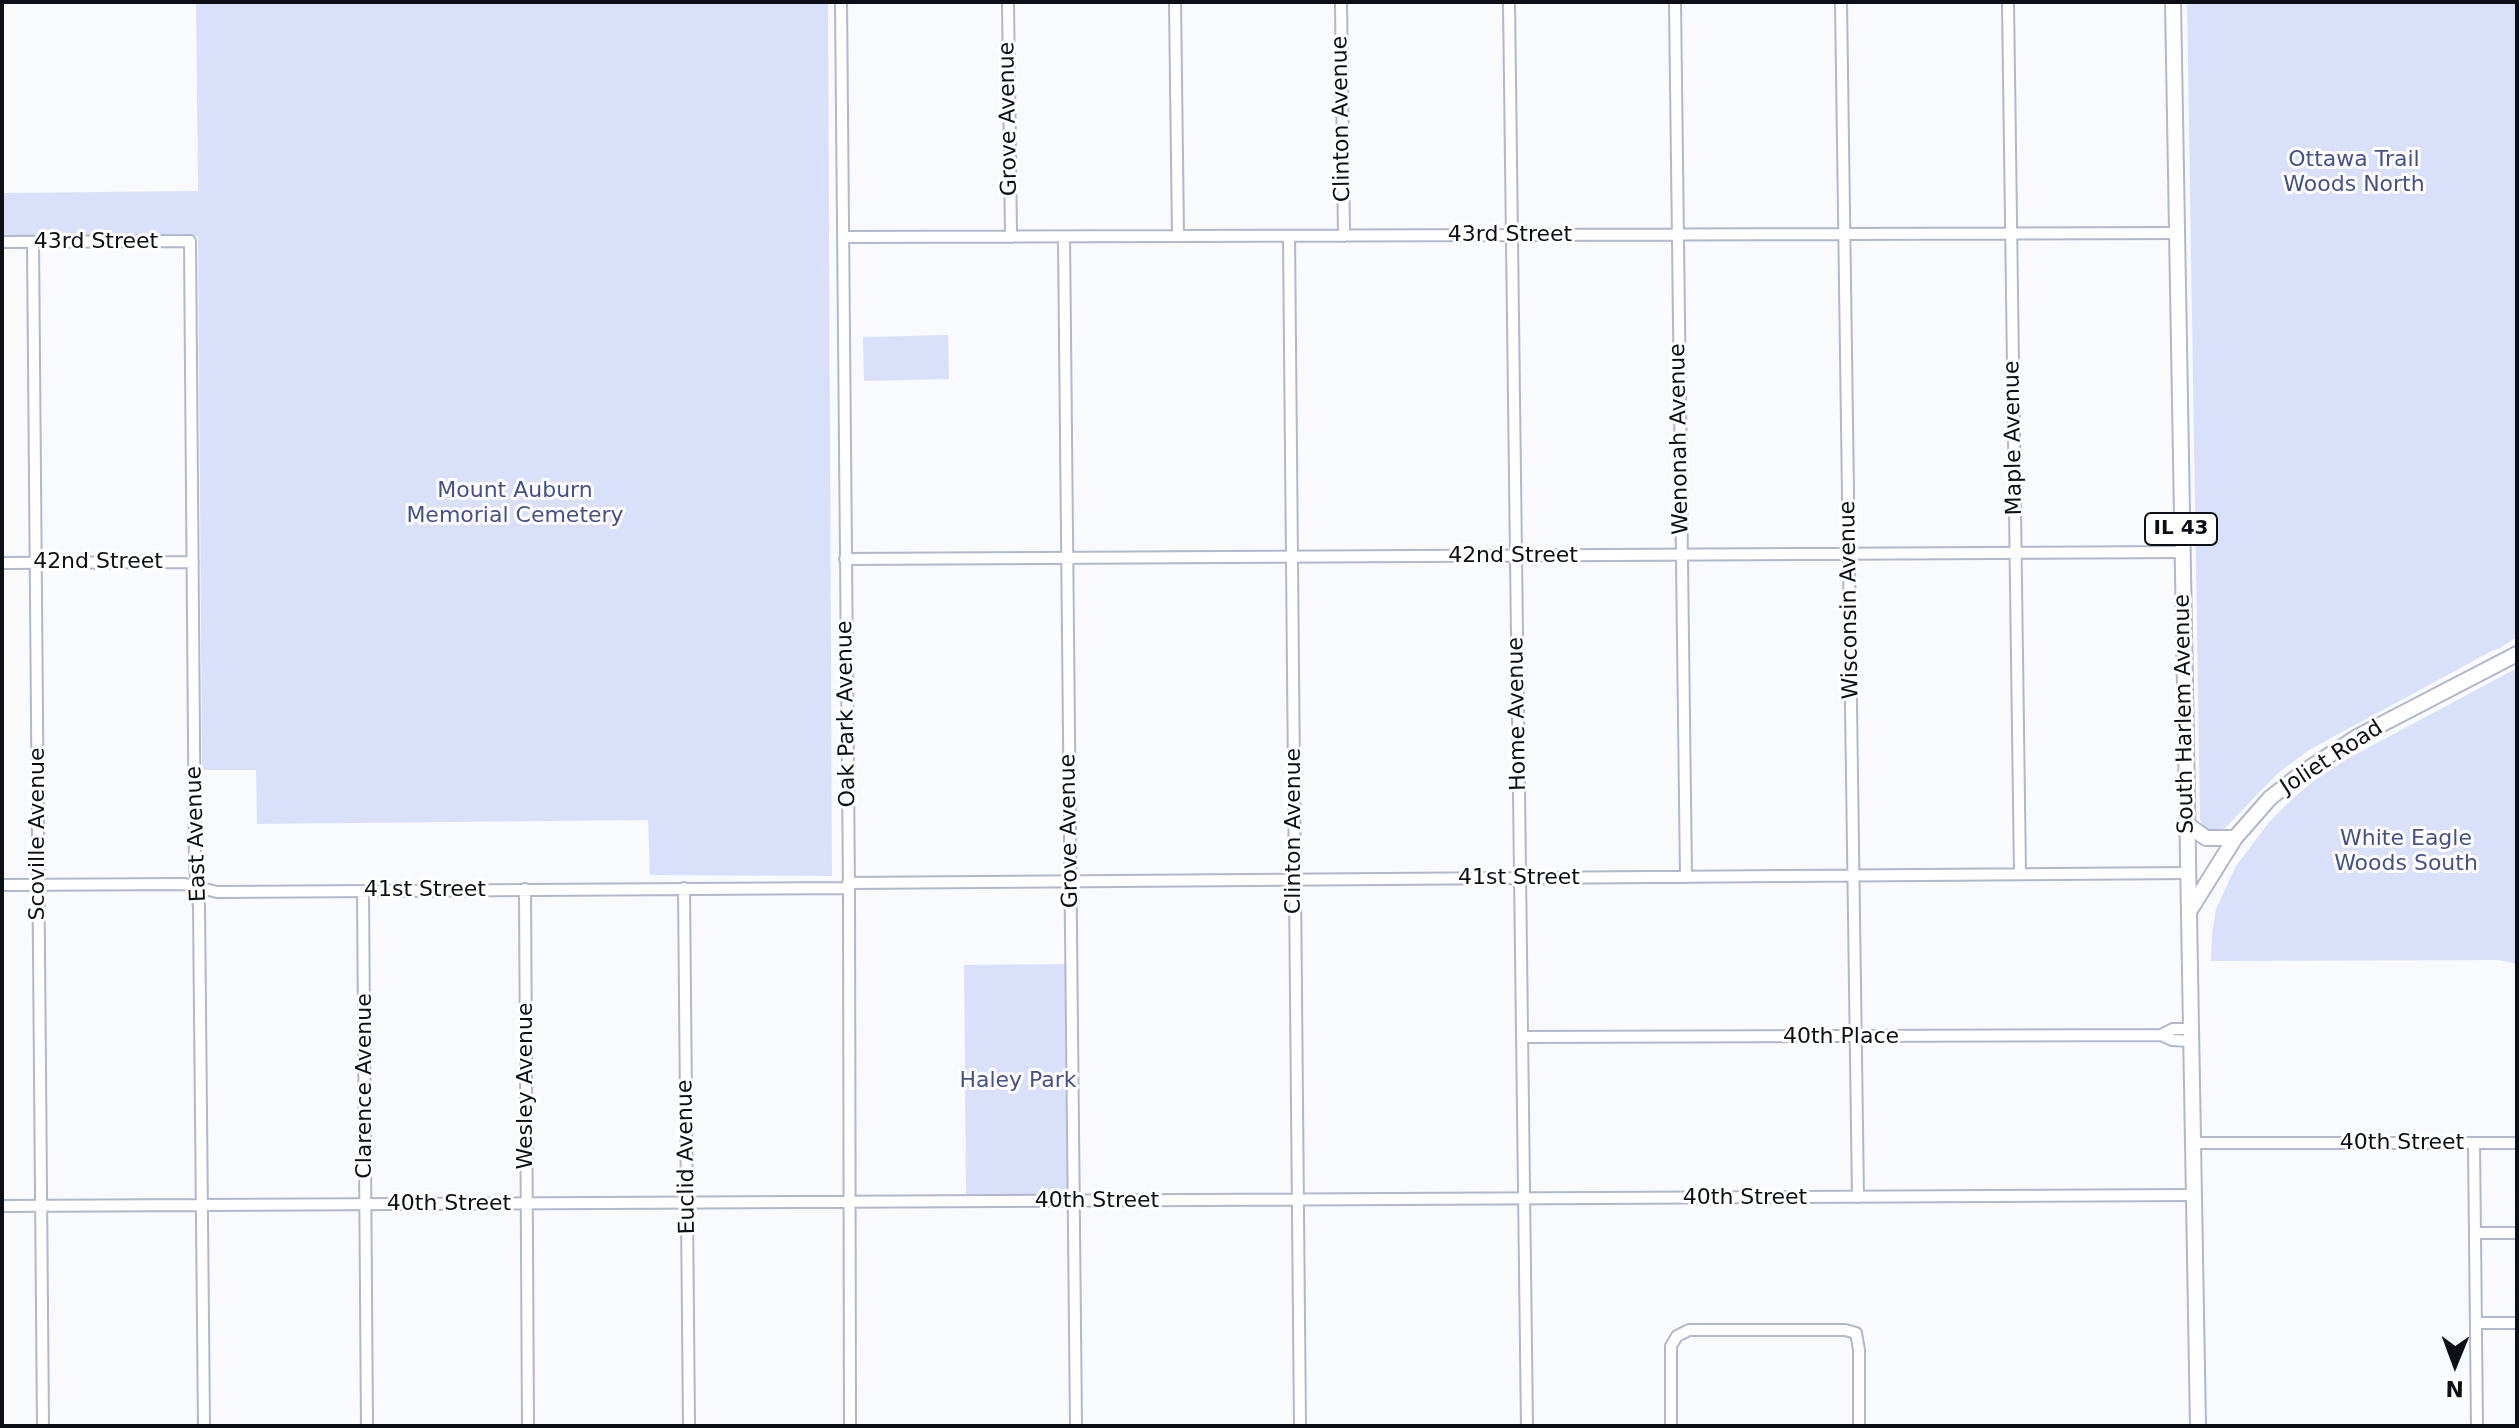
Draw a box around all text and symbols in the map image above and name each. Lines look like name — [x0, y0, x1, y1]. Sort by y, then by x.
street label: Clinton Avenue — [1327, 36, 1357, 202]
street label: Grove Avenue — [994, 42, 1024, 196]
park label: Ottawa Trail Woods North — [2283, 147, 2425, 198]
street label: 43rd Street — [1448, 222, 1572, 248]
street label: 43rd Street — [34, 229, 158, 255]
street label: Wenonah Avenue — [1665, 343, 1695, 535]
street label: Maple Avenue — [1999, 360, 2029, 516]
park label: Mount Auburn Memorial Cemetery — [406, 478, 624, 530]
street label: Wisconsin Avenue — [1835, 500, 1865, 700]
road number: IL 43 — [2145, 513, 2217, 545]
street label: 42nd Street — [1448, 543, 1578, 569]
street label: 42nd Street — [33, 549, 163, 575]
street label: South Harlem Avenue — [2170, 594, 2200, 834]
street label: Oak Park Avenue — [832, 620, 862, 808]
street label: Home Avenue — [1503, 637, 1533, 791]
street label: Joliet Road — [2276, 715, 2388, 801]
street label: Scoville Avenue — [25, 747, 51, 921]
street label: Clinton Avenue — [1281, 748, 1307, 914]
street label: Grove Avenue — [1055, 754, 1085, 908]
street label: East Avenue — [181, 765, 213, 903]
park label: White Eagle Woods South — [2334, 826, 2478, 878]
street label: 41st Street — [1458, 865, 1580, 891]
street label: 41st Street — [364, 877, 486, 903]
street label: Clarence Avenue — [352, 993, 378, 1179]
street label: Wesley Avenue — [513, 1003, 539, 1169]
street label: 40th Place — [1783, 1024, 1899, 1050]
park label: Haley Park — [959, 1068, 1077, 1094]
street label: Euclid Avenue — [672, 1079, 702, 1235]
street label: 40th Street — [2340, 1130, 2464, 1156]
street label: 40th Street — [1683, 1185, 1807, 1211]
street label: 40th Street — [1035, 1188, 1159, 1214]
street label: 40th Street — [387, 1191, 511, 1217]
north arrow — [2415, 1324, 2495, 1404]
text: N — [2445, 1376, 2464, 1401]

